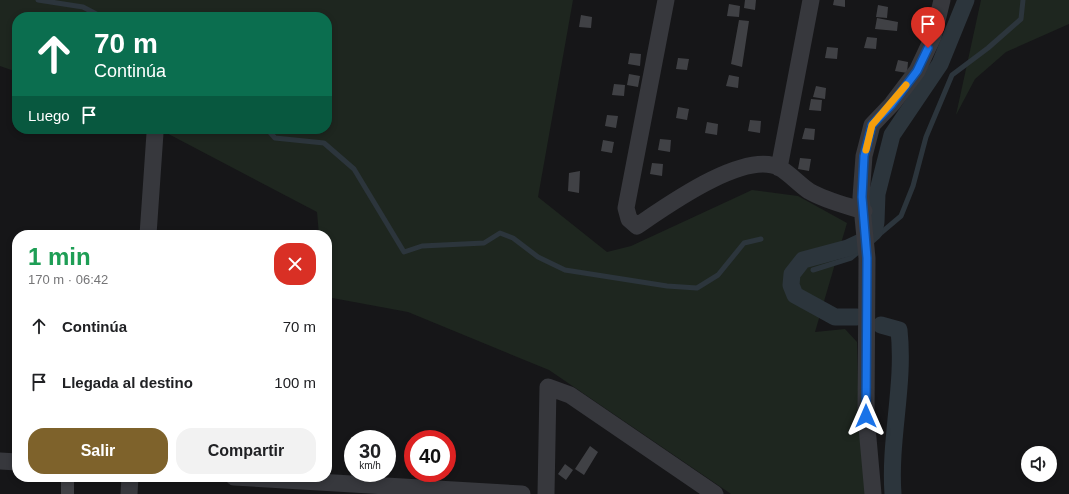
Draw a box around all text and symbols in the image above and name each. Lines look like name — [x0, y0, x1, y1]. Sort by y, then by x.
pin — [911, 7.0, 945, 48]
icon: arrive — [917, 13, 939, 35]
icon: ahead — [28, 28, 80, 80]
text: 70 m — [94, 28, 158, 59]
text: Continúa — [94, 61, 166, 81]
icon: arrive — [78, 104, 100, 126]
text: Luego — [28, 107, 70, 124]
text: 1 min — [28, 243, 91, 270]
button: close — [274, 243, 316, 285]
text: 170 m · 06:42 — [28, 272, 108, 287]
icon: ahead — [28, 315, 50, 337]
text: Continúa — [62, 318, 127, 335]
text: 70 m — [283, 318, 316, 335]
icon: arrive — [28, 371, 50, 393]
text: Llegada al destino — [62, 374, 193, 391]
text: 100 m — [274, 374, 316, 391]
position arrow — [845, 395, 887, 437]
button: Salir — [28, 428, 168, 474]
button: Compartir — [176, 428, 316, 474]
speed limit sign: 40 — [404, 430, 456, 482]
text: 30 — [359, 440, 381, 462]
map controls — [1021, 446, 1057, 482]
button: sound — [1021, 446, 1057, 482]
text: km/h — [359, 460, 381, 471]

